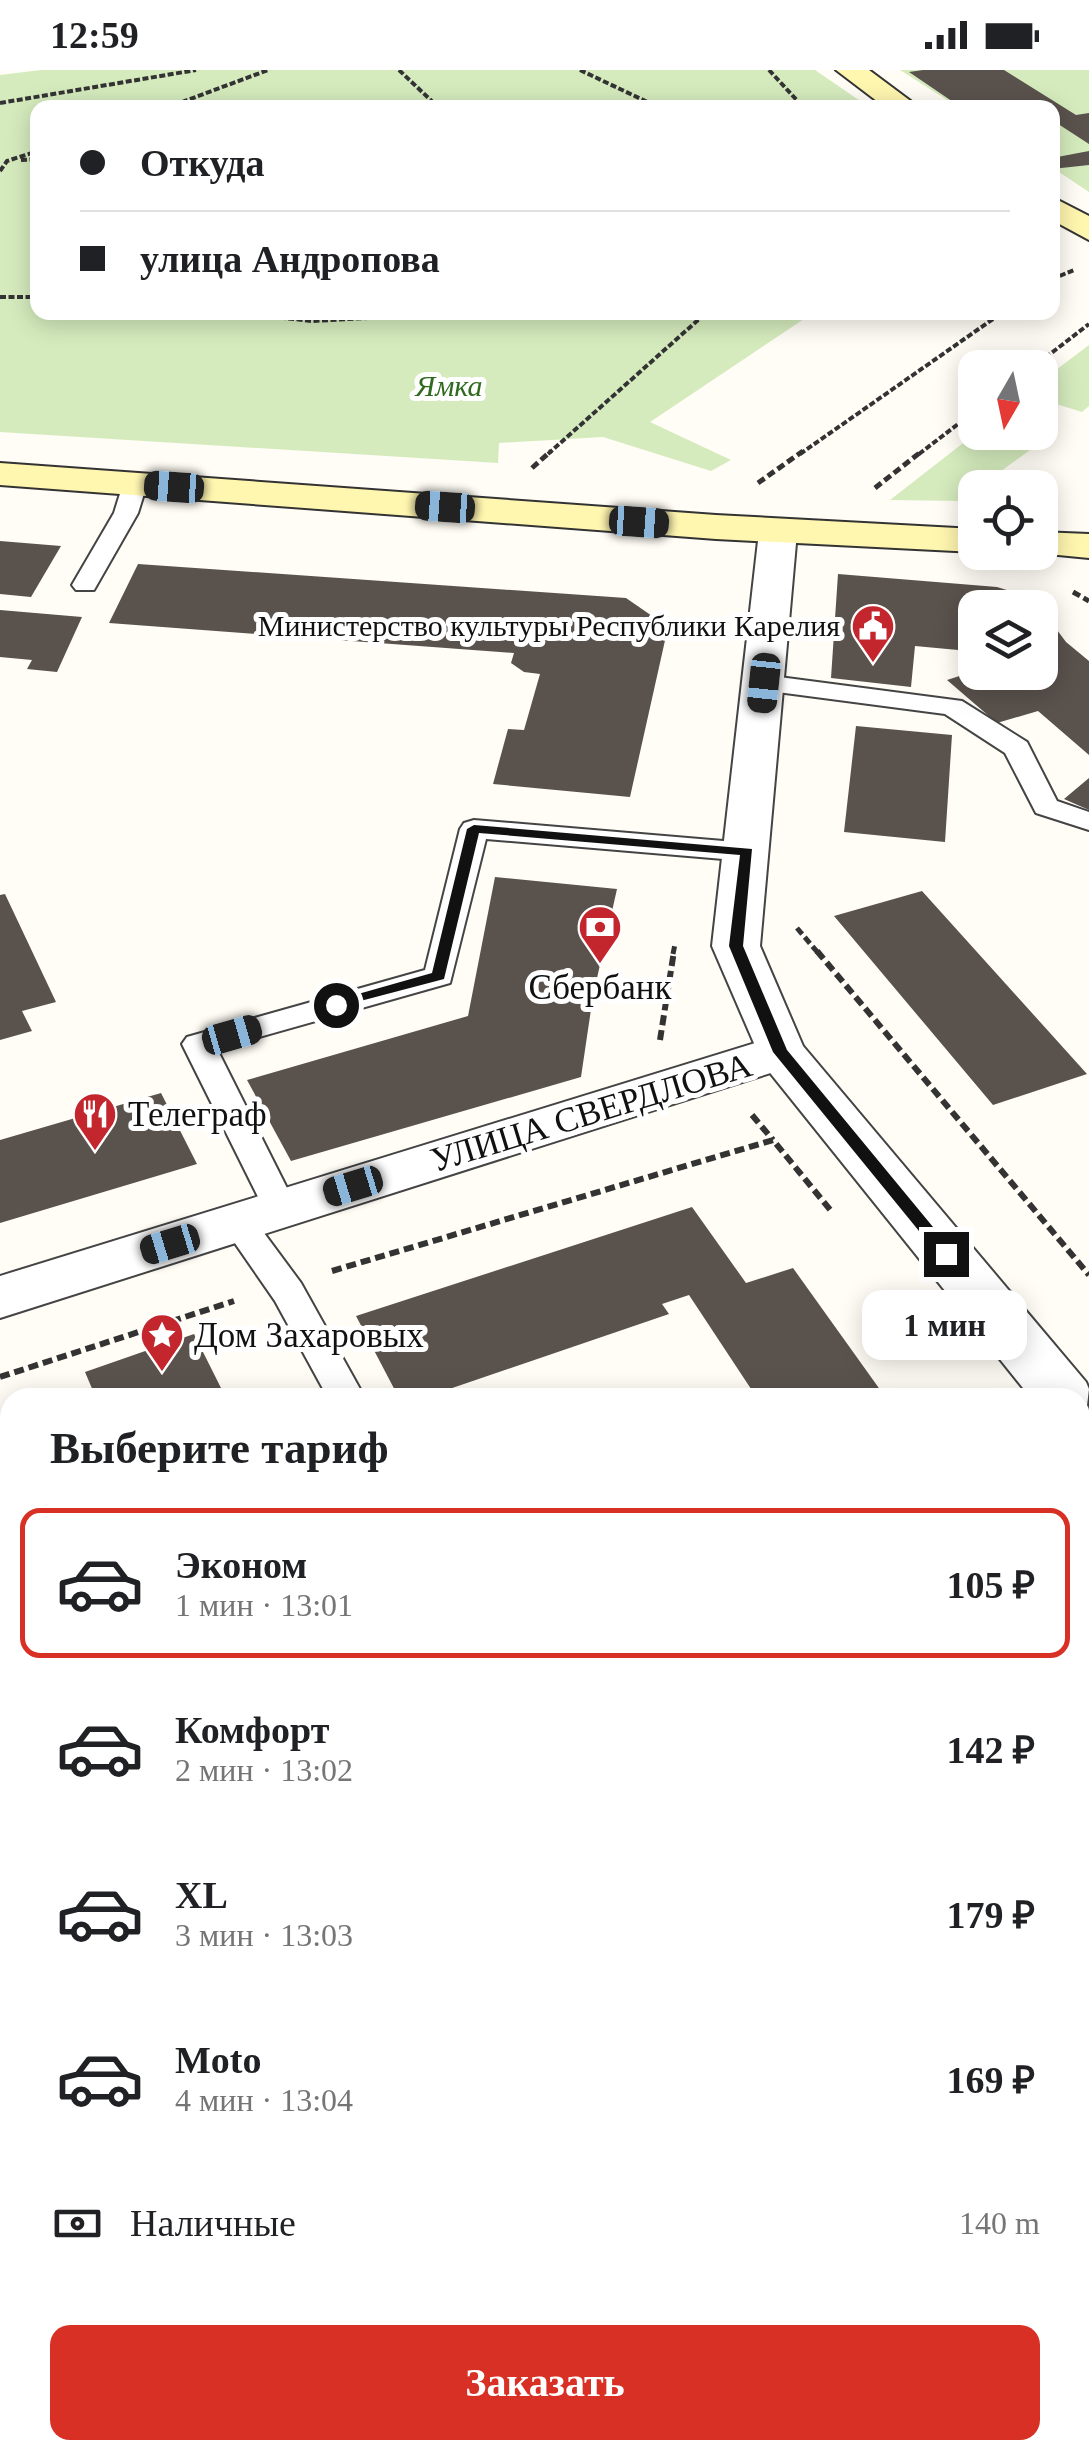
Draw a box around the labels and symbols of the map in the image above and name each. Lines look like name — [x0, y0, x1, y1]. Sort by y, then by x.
north arrow — [958, 350, 1058, 450]
park label: Ямка — [413, 369, 483, 402]
car — [143, 470, 205, 504]
car — [414, 490, 476, 524]
car — [608, 505, 670, 539]
public building icon: Министерство культуры Республики Карелия — [850, 603, 896, 664]
place label: Министерство культуры Республики Карелия — [258, 609, 840, 642]
car — [746, 652, 782, 714]
bank icon: Сбербанк — [577, 904, 623, 965]
place label: Сбербанк — [528, 968, 673, 1007]
route start — [314, 983, 359, 1028]
car — [199, 1012, 265, 1058]
street label: УЛИЦА СВЕРДЛОВА — [426, 1045, 757, 1180]
restaurant icon: Телеграф — [72, 1091, 118, 1152]
place label: Телеграф — [128, 1095, 267, 1134]
car — [320, 1163, 386, 1209]
car — [137, 1221, 203, 1267]
route end — [924, 1232, 969, 1277]
callout: 1 мин — [864, 1289, 1028, 1359]
place icon: Дом Захаровых — [139, 1312, 185, 1373]
place label: Дом Захаровых — [194, 1316, 424, 1355]

